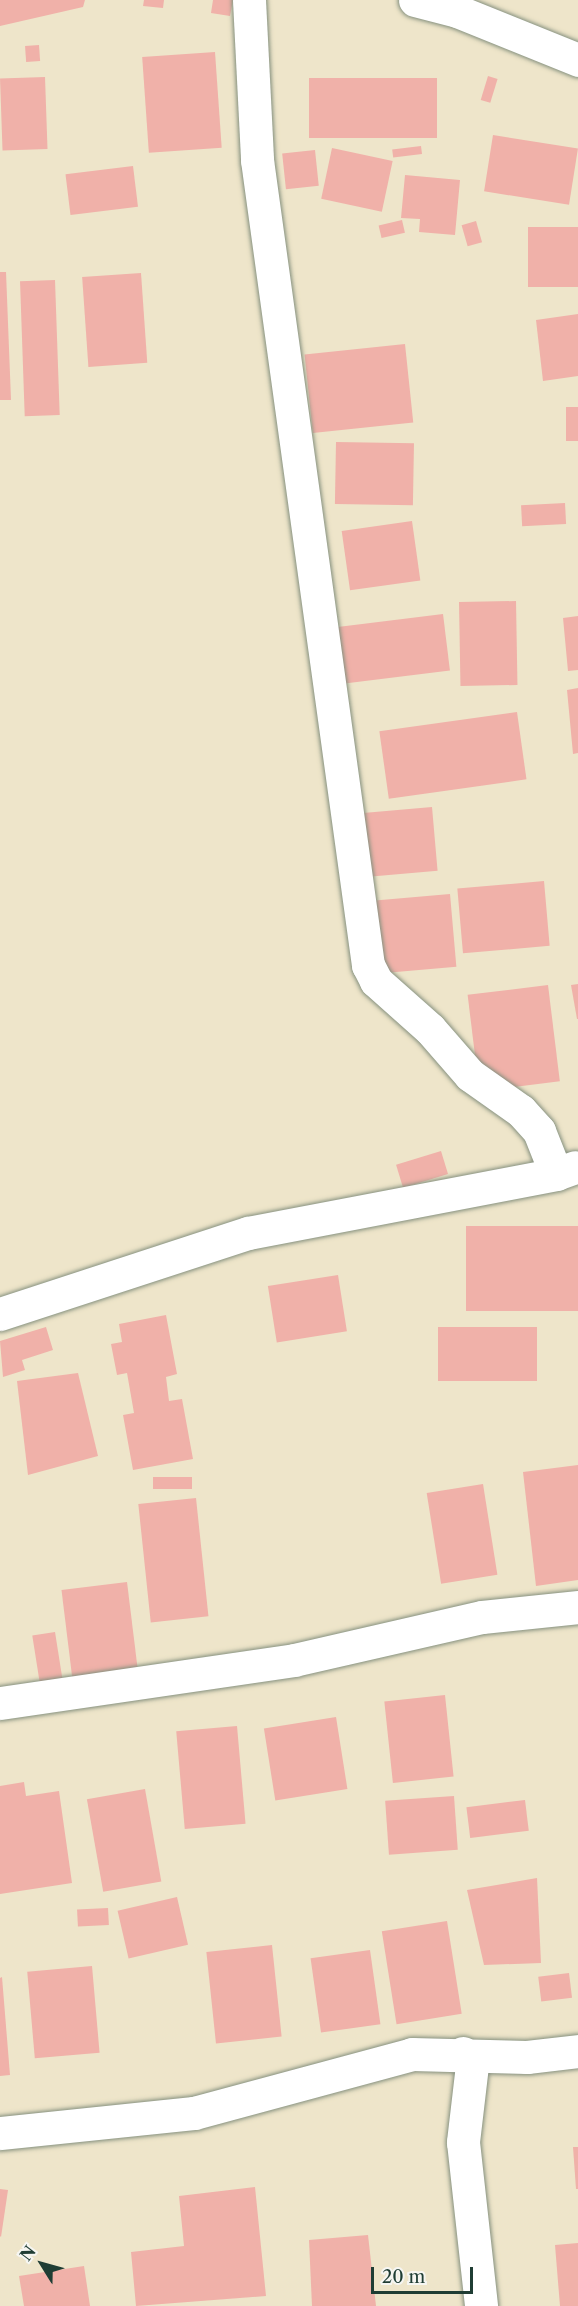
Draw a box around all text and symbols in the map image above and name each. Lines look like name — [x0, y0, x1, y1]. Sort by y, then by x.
north arrow — [12, 2234, 72, 2294]
text: N — [15, 2242, 40, 2265]
scale bar — [374, 2255, 476, 2293]
text: 20 m — [382, 2266, 425, 2288]

